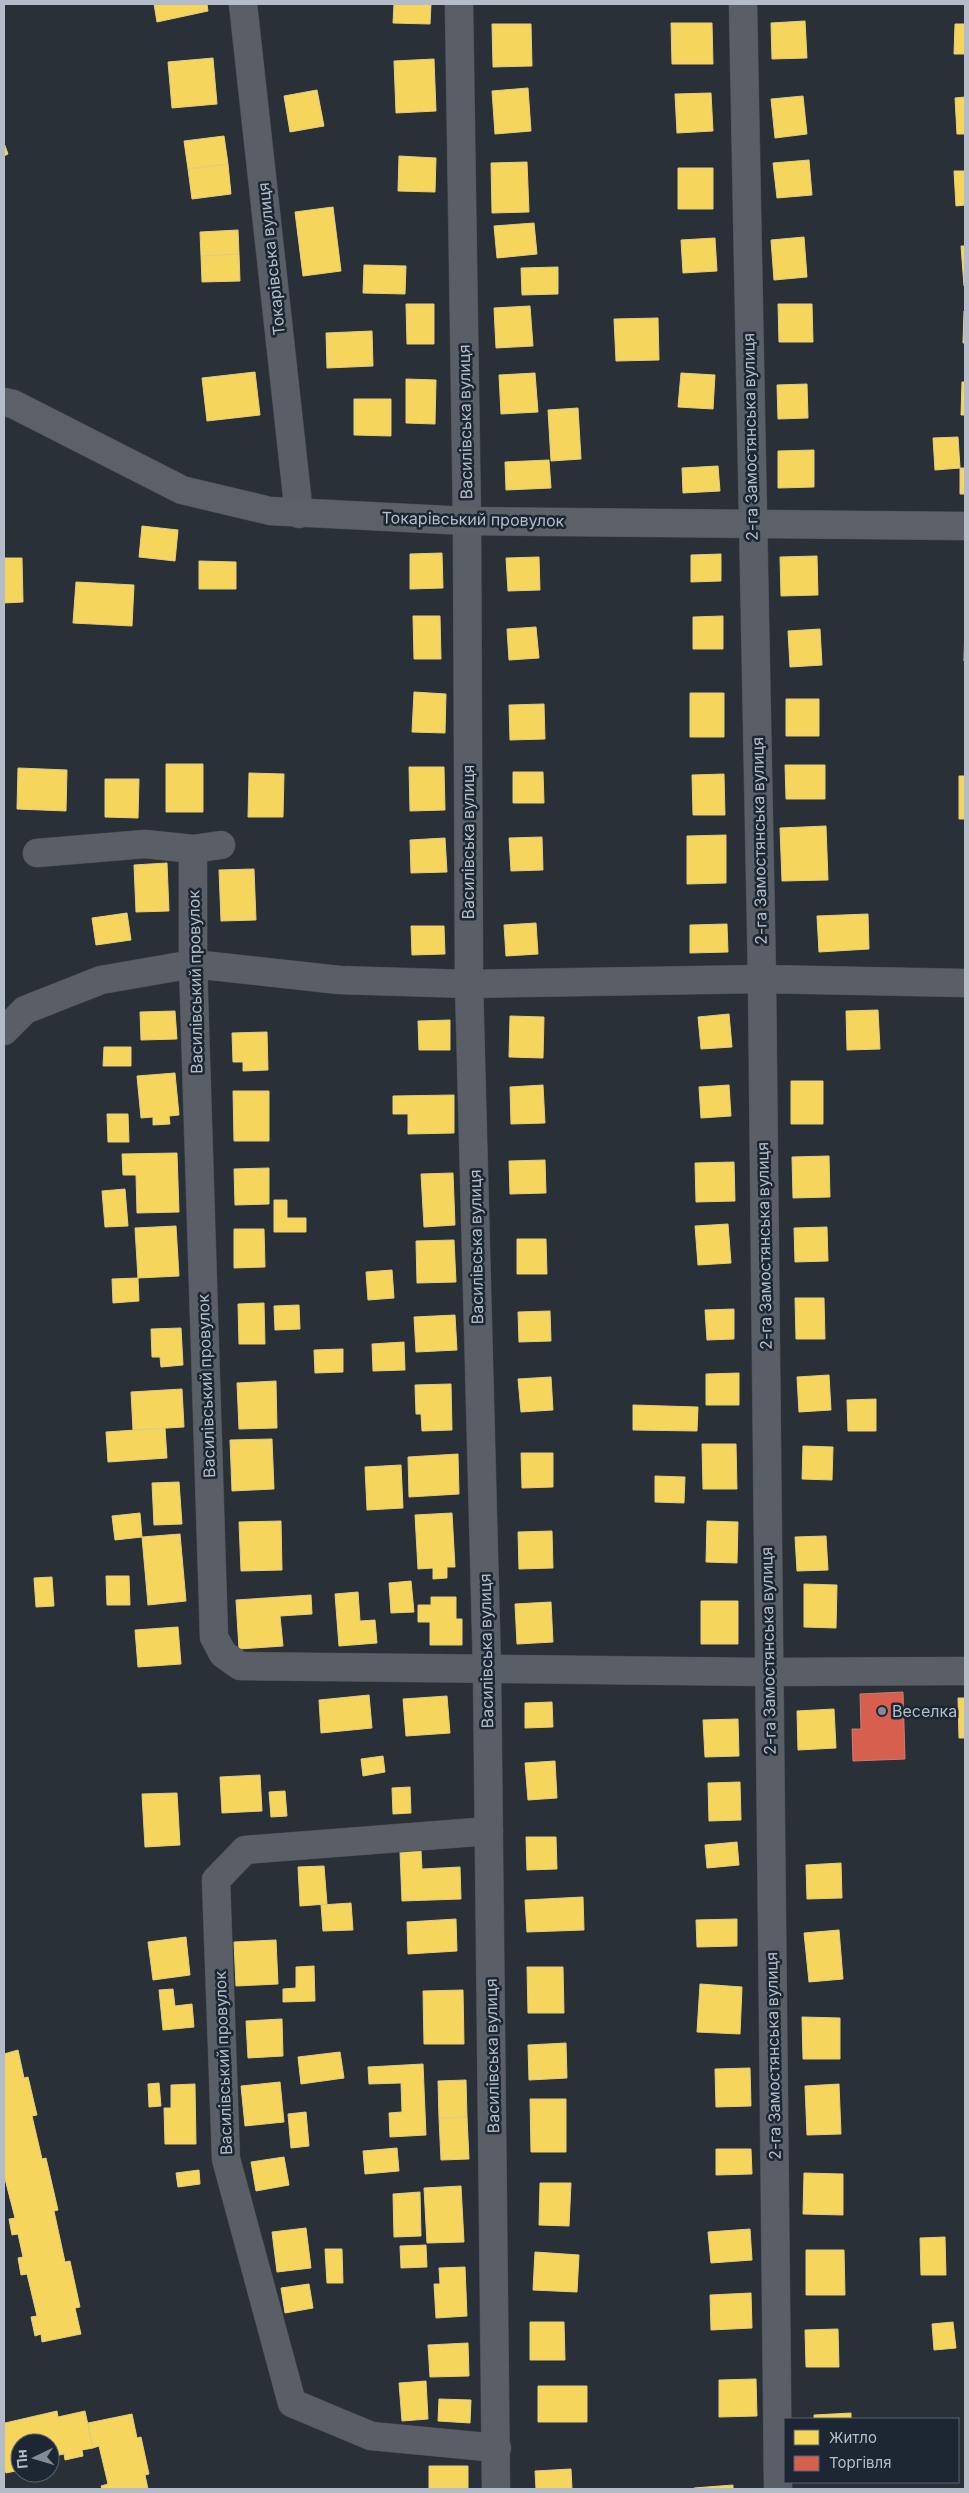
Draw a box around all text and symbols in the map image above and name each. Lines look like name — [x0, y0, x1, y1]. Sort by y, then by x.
street label: Токарівська вулиця — [253, 182, 289, 336]
street label: 2-га Замостянська вулиця — [738, 333, 762, 541]
street label: Василівська вулиця — [454, 344, 476, 500]
street label: Токарівський провулок — [381, 507, 565, 531]
street label: 2-га Замостянська вулиця — [747, 737, 771, 945]
street label: Василівська вулиця — [458, 765, 478, 919]
street label: Василівський провулок — [183, 890, 207, 1074]
street label: 2-га Замостянська вулиця — [752, 1142, 776, 1350]
street label: Василівська вулиця — [465, 1169, 487, 1325]
street label: Василівський провулок — [193, 1293, 219, 1478]
street label: 2-га Замостянська вулиця — [756, 1547, 780, 1755]
street label: Василівська вулиця — [475, 1573, 497, 1729]
place label: Веселка — [892, 1701, 957, 1721]
marker: Веселка — [876, 1705, 888, 1717]
street label: 2-га Замостянська вулиця — [761, 1952, 785, 2160]
street label: Василівський провулок — [210, 1970, 236, 2155]
street label: Василівська вулиця — [481, 1978, 503, 2134]
legend — [784, 2418, 959, 2483]
text: Житло — [829, 2428, 877, 2447]
north arrow — [10, 2433, 60, 2483]
text: Пн — [12, 2449, 31, 2469]
text: Торгівля — [829, 2453, 892, 2472]

